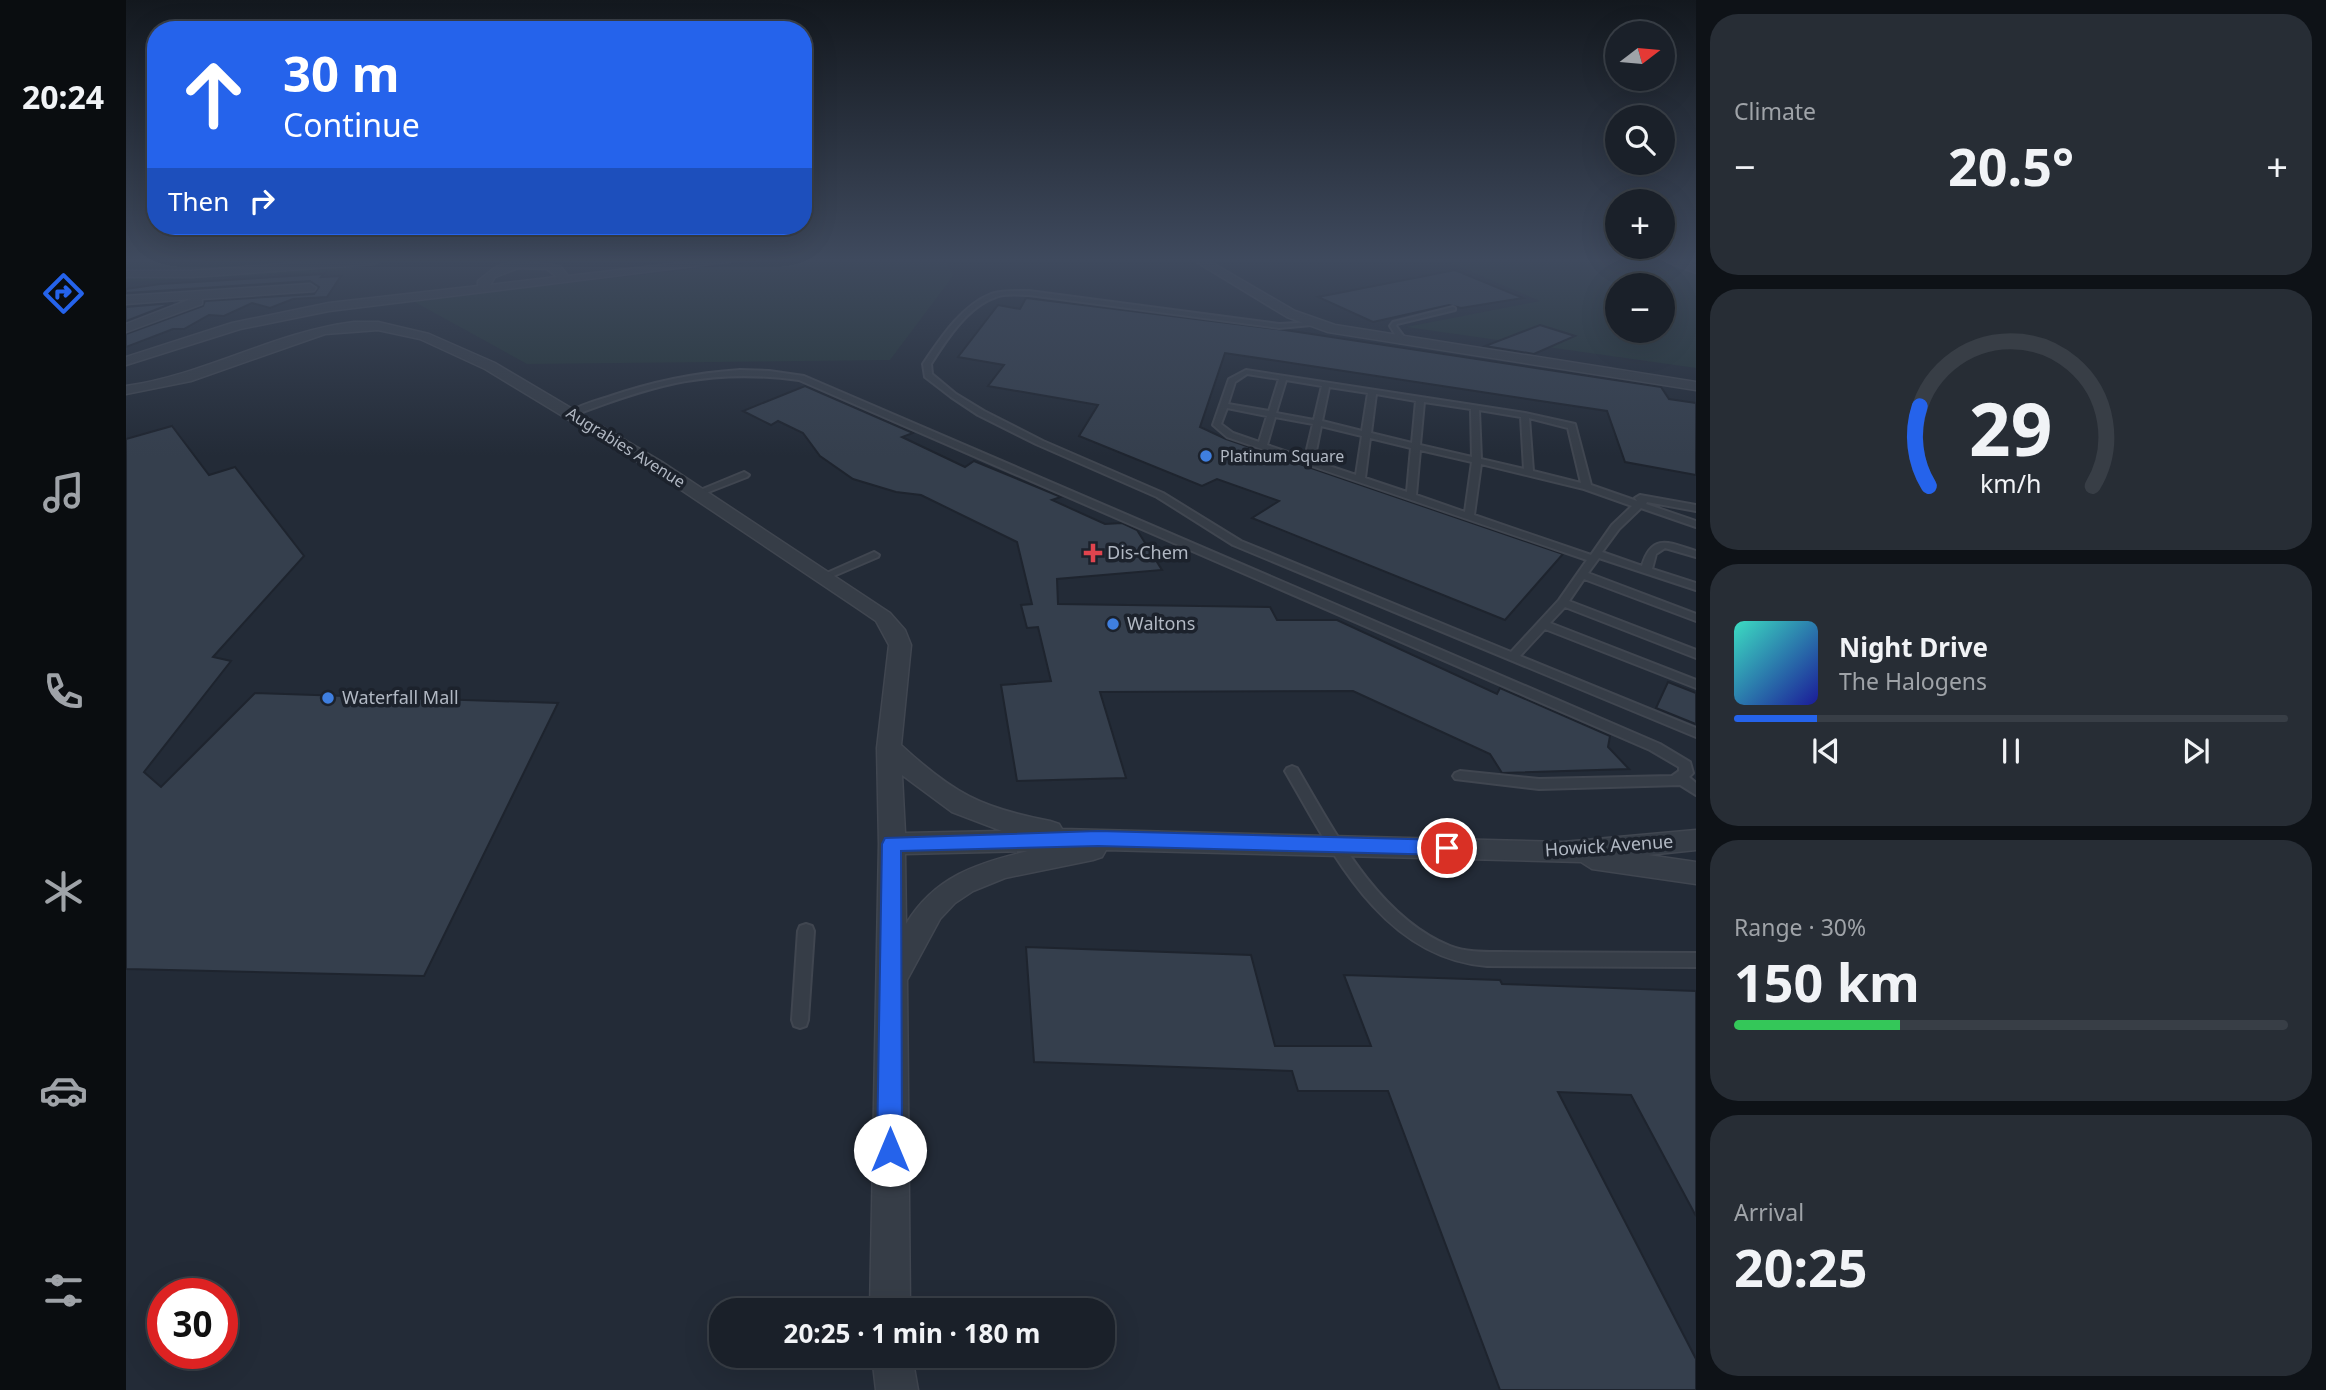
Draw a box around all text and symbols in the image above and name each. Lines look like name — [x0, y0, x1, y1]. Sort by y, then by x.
north arrow — [1605, 21, 1675, 91]
map controls — [1605, 21, 1675, 343]
text: 30 m — [283, 40, 400, 106]
icon: ahead — [168, 49, 259, 140]
text: 20:24 — [22, 75, 104, 118]
text: Climate — [1734, 95, 1816, 127]
text: Continue — [283, 103, 420, 146]
button: search — [1605, 105, 1675, 175]
text: 20.5° — [1948, 130, 2074, 201]
text: − — [1734, 140, 1756, 192]
text: + — [2266, 140, 2288, 192]
icon: right — [243, 182, 281, 220]
text: Then — [168, 183, 229, 219]
button: + — [1605, 189, 1675, 259]
icon: directions — [39, 269, 88, 318]
button: − — [1605, 273, 1675, 343]
text: 29 — [1969, 378, 2053, 477]
street label: Augrabies Avenue — [562, 402, 690, 492]
place label: Platinum Square — [1220, 445, 1344, 467]
marker: Platinum Square — [1198, 448, 1214, 464]
text: km/h — [1980, 466, 2042, 500]
icon: music — [39, 468, 88, 517]
place label: Dis-Chem — [1107, 540, 1189, 564]
marker: Dis-Chem — [1085, 545, 1101, 561]
place label: Waltons — [1127, 611, 1195, 635]
marker: Waltons — [1105, 616, 1121, 632]
text: Night Drive — [1839, 629, 1988, 665]
text: The Halogens — [1839, 665, 1987, 697]
icon: phone — [39, 667, 88, 716]
place label: Waterfall Mall — [342, 685, 459, 709]
marker: Waterfall Mall — [320, 690, 336, 706]
icon: previous — [1807, 732, 1845, 770]
icon: pause — [1992, 732, 2030, 770]
icon: next — [2177, 732, 2215, 770]
pin — [1417, 818, 1477, 878]
icon: arrive — [1428, 829, 1466, 867]
street label: Howick Avenue — [1544, 829, 1674, 861]
icon: climate — [39, 867, 88, 916]
text: Range · 30% — [1734, 911, 1866, 943]
text: 150 km — [1734, 946, 1920, 1017]
icon: car — [39, 1066, 88, 1115]
position arrow — [853, 1113, 927, 1187]
text: Arrival — [1734, 1196, 1804, 1228]
text: 20:25 — [1734, 1231, 1868, 1302]
icon: filters — [39, 1266, 88, 1315]
speed limit sign: 30 — [147, 1278, 238, 1369]
text: 20:25 · 1 min · 180 m — [784, 1315, 1040, 1351]

